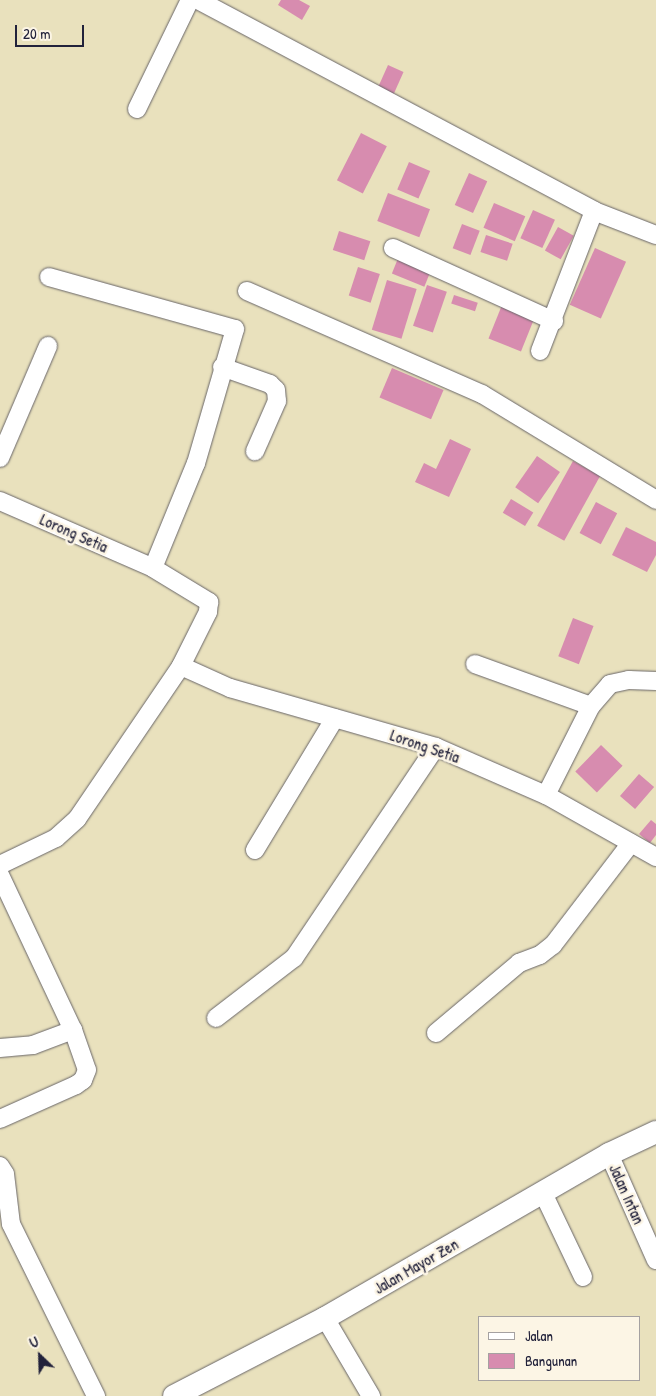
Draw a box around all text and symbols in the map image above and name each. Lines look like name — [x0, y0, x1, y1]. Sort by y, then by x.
scale bar — [18, 15, 86, 47]
text: 20 m — [23, 23, 50, 44]
street label: Lorong Setia — [37, 510, 111, 556]
street label: Lorong Setia — [388, 725, 462, 767]
street label: Jalan Intan — [605, 1161, 649, 1227]
street label: Jalan Mayor Zen — [370, 1234, 462, 1298]
legend — [478, 1316, 641, 1381]
text: Jalan — [525, 1325, 553, 1346]
north arrow — [15, 1331, 65, 1381]
text: U — [26, 1332, 41, 1352]
text: Bangunan — [525, 1350, 577, 1371]

